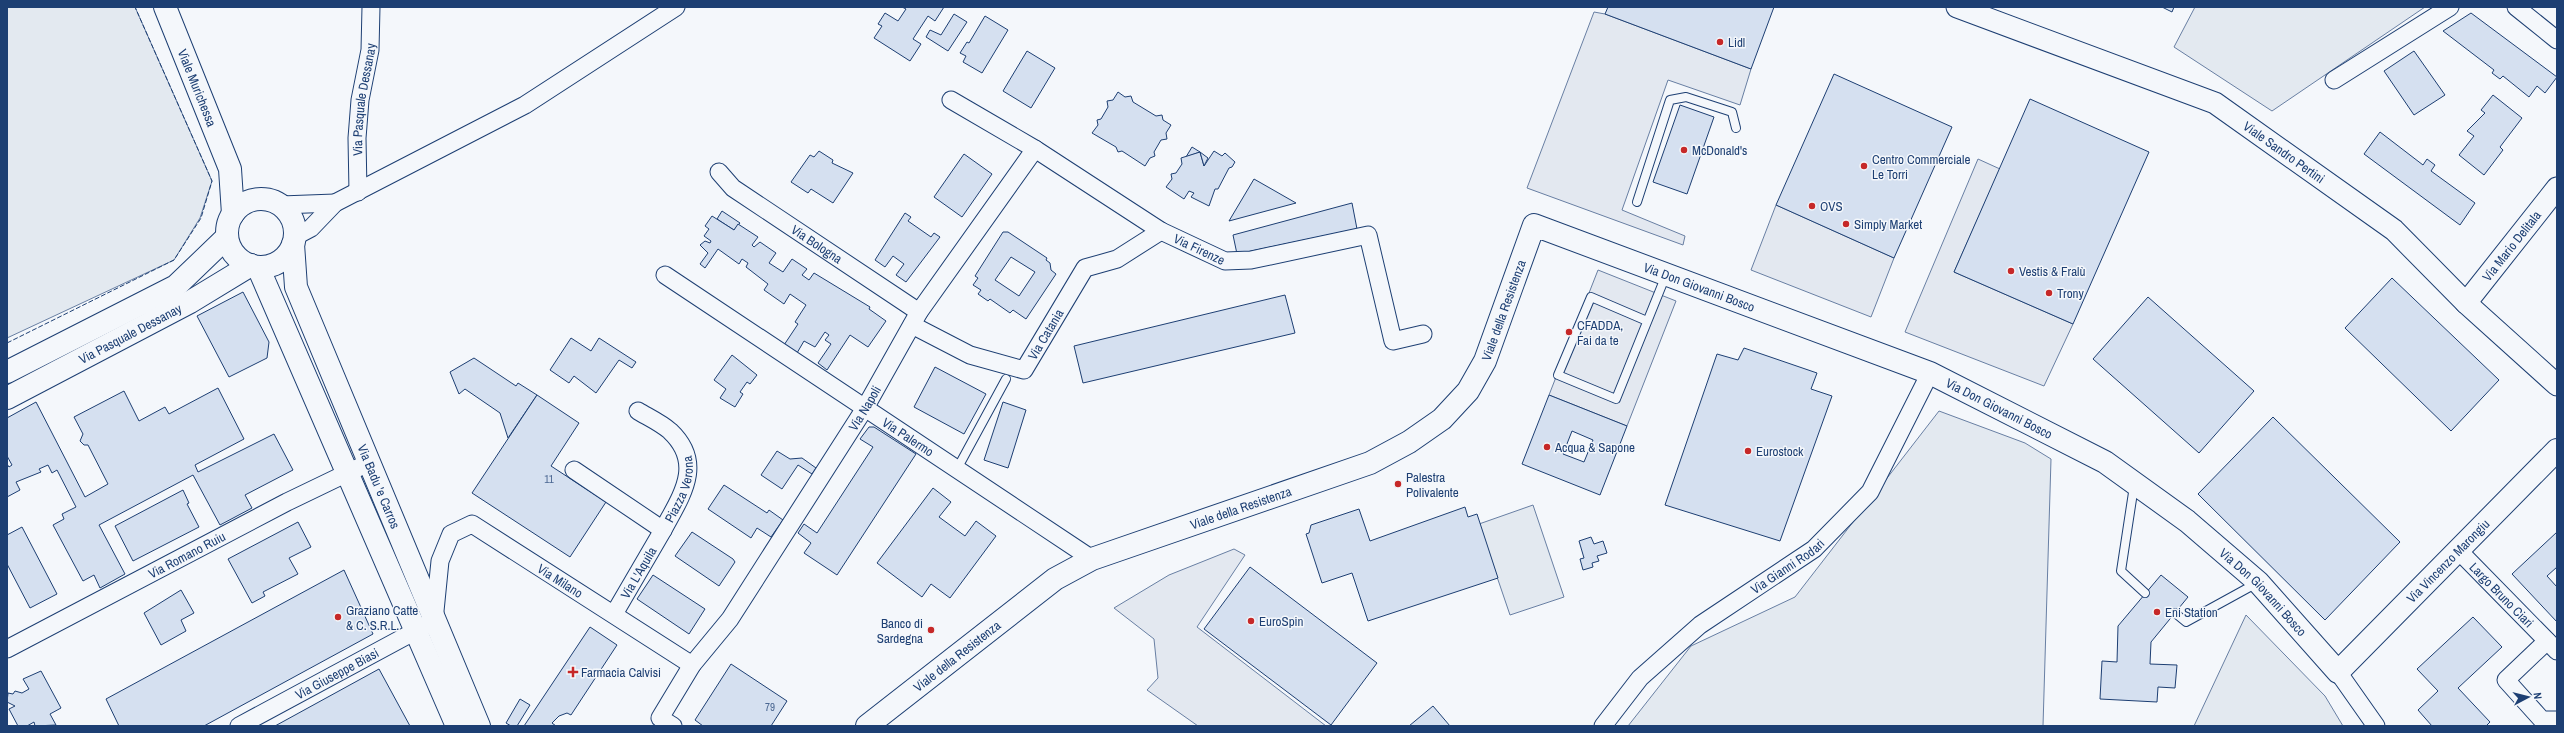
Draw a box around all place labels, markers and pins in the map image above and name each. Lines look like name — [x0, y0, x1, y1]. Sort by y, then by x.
place label: Lidl — [1728, 34, 1745, 51]
marker: Lidl — [1715, 37, 1725, 47]
place label: McDonald's — [1692, 142, 1747, 159]
marker: McDonald's — [1679, 145, 1689, 155]
place label: Centro Commerciale Le Torri — [1872, 151, 1970, 183]
marker: Centro Commerciale Le Torri — [1859, 161, 1869, 171]
place label: OVS — [1820, 198, 1843, 215]
marker: OVS — [1807, 201, 1817, 211]
place label: Simply Market — [1854, 216, 1922, 233]
marker: Simply Market — [1841, 219, 1851, 229]
place label: Vestis & Fralù — [2019, 263, 2085, 280]
marker: Vestis & Fralù — [2006, 266, 2016, 276]
place label: Trony — [2057, 285, 2085, 302]
marker: Trony — [2044, 288, 2054, 298]
place label: CFADDA, Fai da te — [1577, 317, 1623, 349]
marker: CFADDA, Fai da te — [1564, 327, 1574, 337]
place label: Acqua & Sapone — [1554, 439, 1635, 456]
marker: Acqua & Sapone — [1542, 442, 1552, 452]
place label: Eurostock — [1756, 443, 1804, 460]
marker: Eurostock — [1743, 446, 1753, 456]
place label: Palestra Polivalente — [1406, 469, 1459, 501]
marker: Palestra Polivalente — [1393, 479, 1403, 489]
place label: Graziano Catte & C. S.R.L. — [346, 602, 418, 634]
place label: Eni Station — [2165, 604, 2218, 621]
marker: Eni Station — [2152, 607, 2162, 617]
marker: Graziano Catte & C. S.R.L. — [333, 612, 343, 622]
place label: EuroSpin — [1259, 613, 1304, 630]
place label: Banco di Sardegna — [877, 615, 923, 647]
marker: EuroSpin — [1246, 616, 1256, 626]
marker: Banco di Sardegna — [926, 625, 936, 635]
place label: Farmacia Calvisi — [581, 664, 661, 681]
marker: Farmacia Calvisi — [568, 667, 578, 677]

